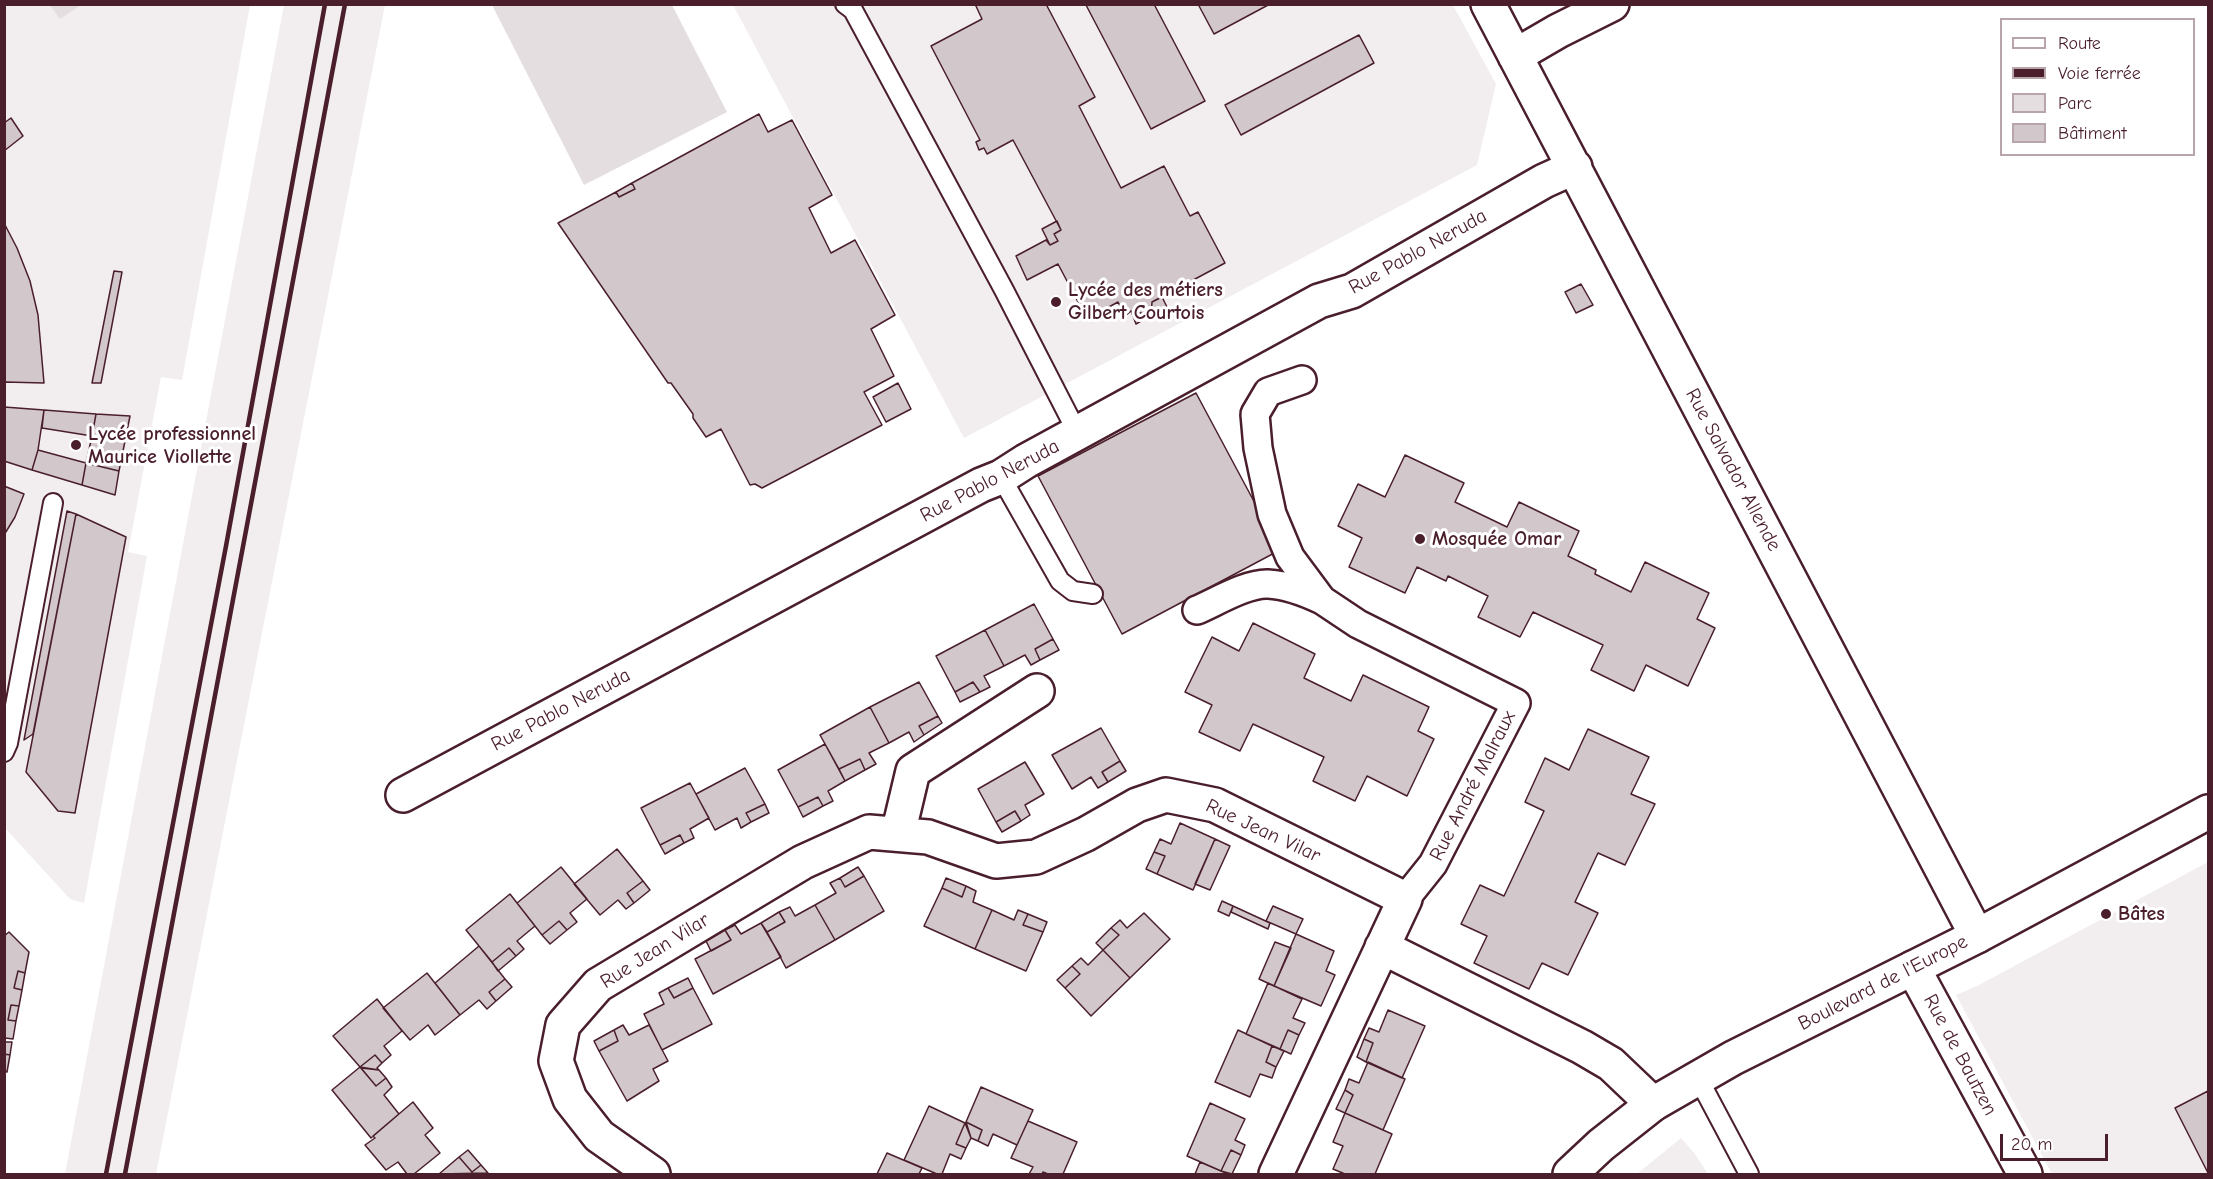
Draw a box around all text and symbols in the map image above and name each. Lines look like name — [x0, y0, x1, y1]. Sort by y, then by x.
legend — [2000, 18, 2195, 156]
text: Route — [2058, 33, 2101, 54]
text: Voie ferrée — [2058, 63, 2141, 84]
text: Parc — [2058, 93, 2092, 114]
text: Bâtiment — [2058, 123, 2127, 144]
street label: Rue Pablo Neruda — [1345, 204, 1491, 300]
place label: Lycée des métiers Gilbert Courtois — [1068, 278, 1223, 325]
marker: Lycée des métiers Gilbert Courtois — [1049, 295, 1063, 309]
street label: Rue Salvador Allende — [1680, 385, 1786, 555]
place label: Lycée professionnel Maurice Viollette — [88, 422, 256, 469]
street label: Rue Pablo Neruda — [916, 434, 1064, 528]
marker: Lycée professionnel Maurice Viollette — [69, 438, 83, 452]
place label: Mosquée Omar — [1432, 527, 1561, 551]
marker: Mosquée Omar — [1413, 532, 1427, 546]
street label: Rue Pablo Neruda — [487, 663, 635, 757]
street label: Rue André Malraux — [1425, 707, 1521, 865]
street label: Rue Jean Vilar — [1202, 794, 1324, 868]
place label: Bâtes — [2118, 902, 2165, 926]
marker: Bâtes — [2099, 907, 2113, 921]
street label: Rue Jean Vilar — [596, 908, 714, 994]
street label: Boulevard de l'Europe — [1794, 930, 1972, 1036]
street label: Rue de Bautzen — [1918, 990, 2002, 1120]
scale bar — [2003, 1122, 2111, 1160]
text: 20 m — [2011, 1134, 2052, 1155]

